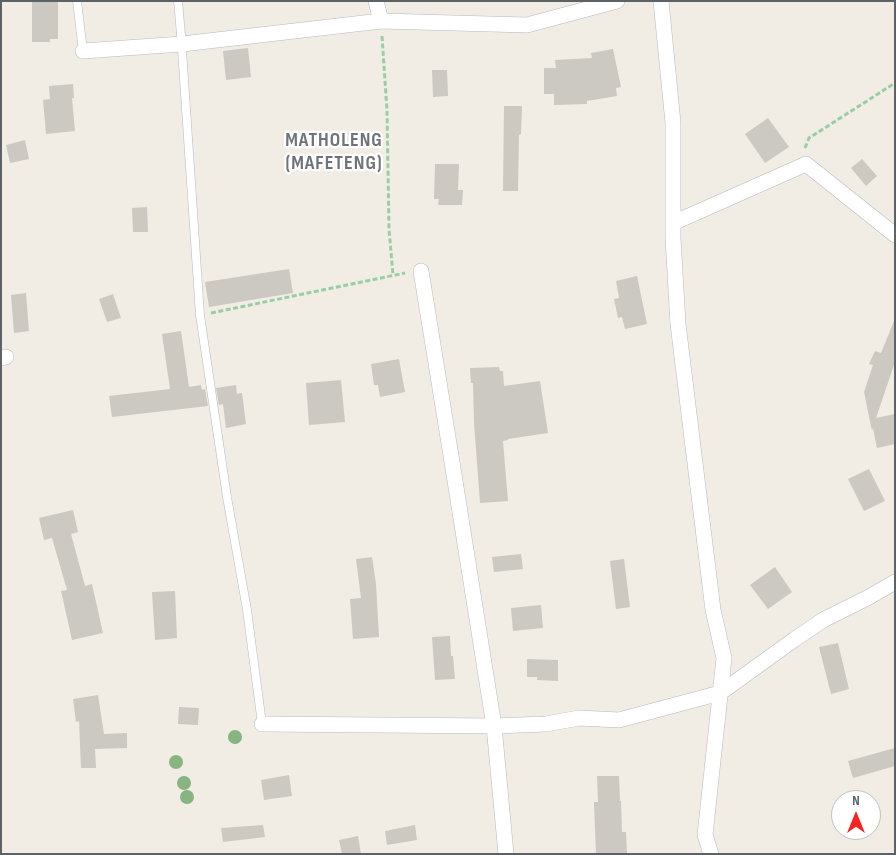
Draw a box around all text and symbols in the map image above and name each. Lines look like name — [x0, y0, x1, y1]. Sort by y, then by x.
district label: MATHOLENG (MAFETENG) — [284, 129, 384, 176]
north arrow — [831, 790, 881, 840]
text: N — [852, 792, 860, 809]

